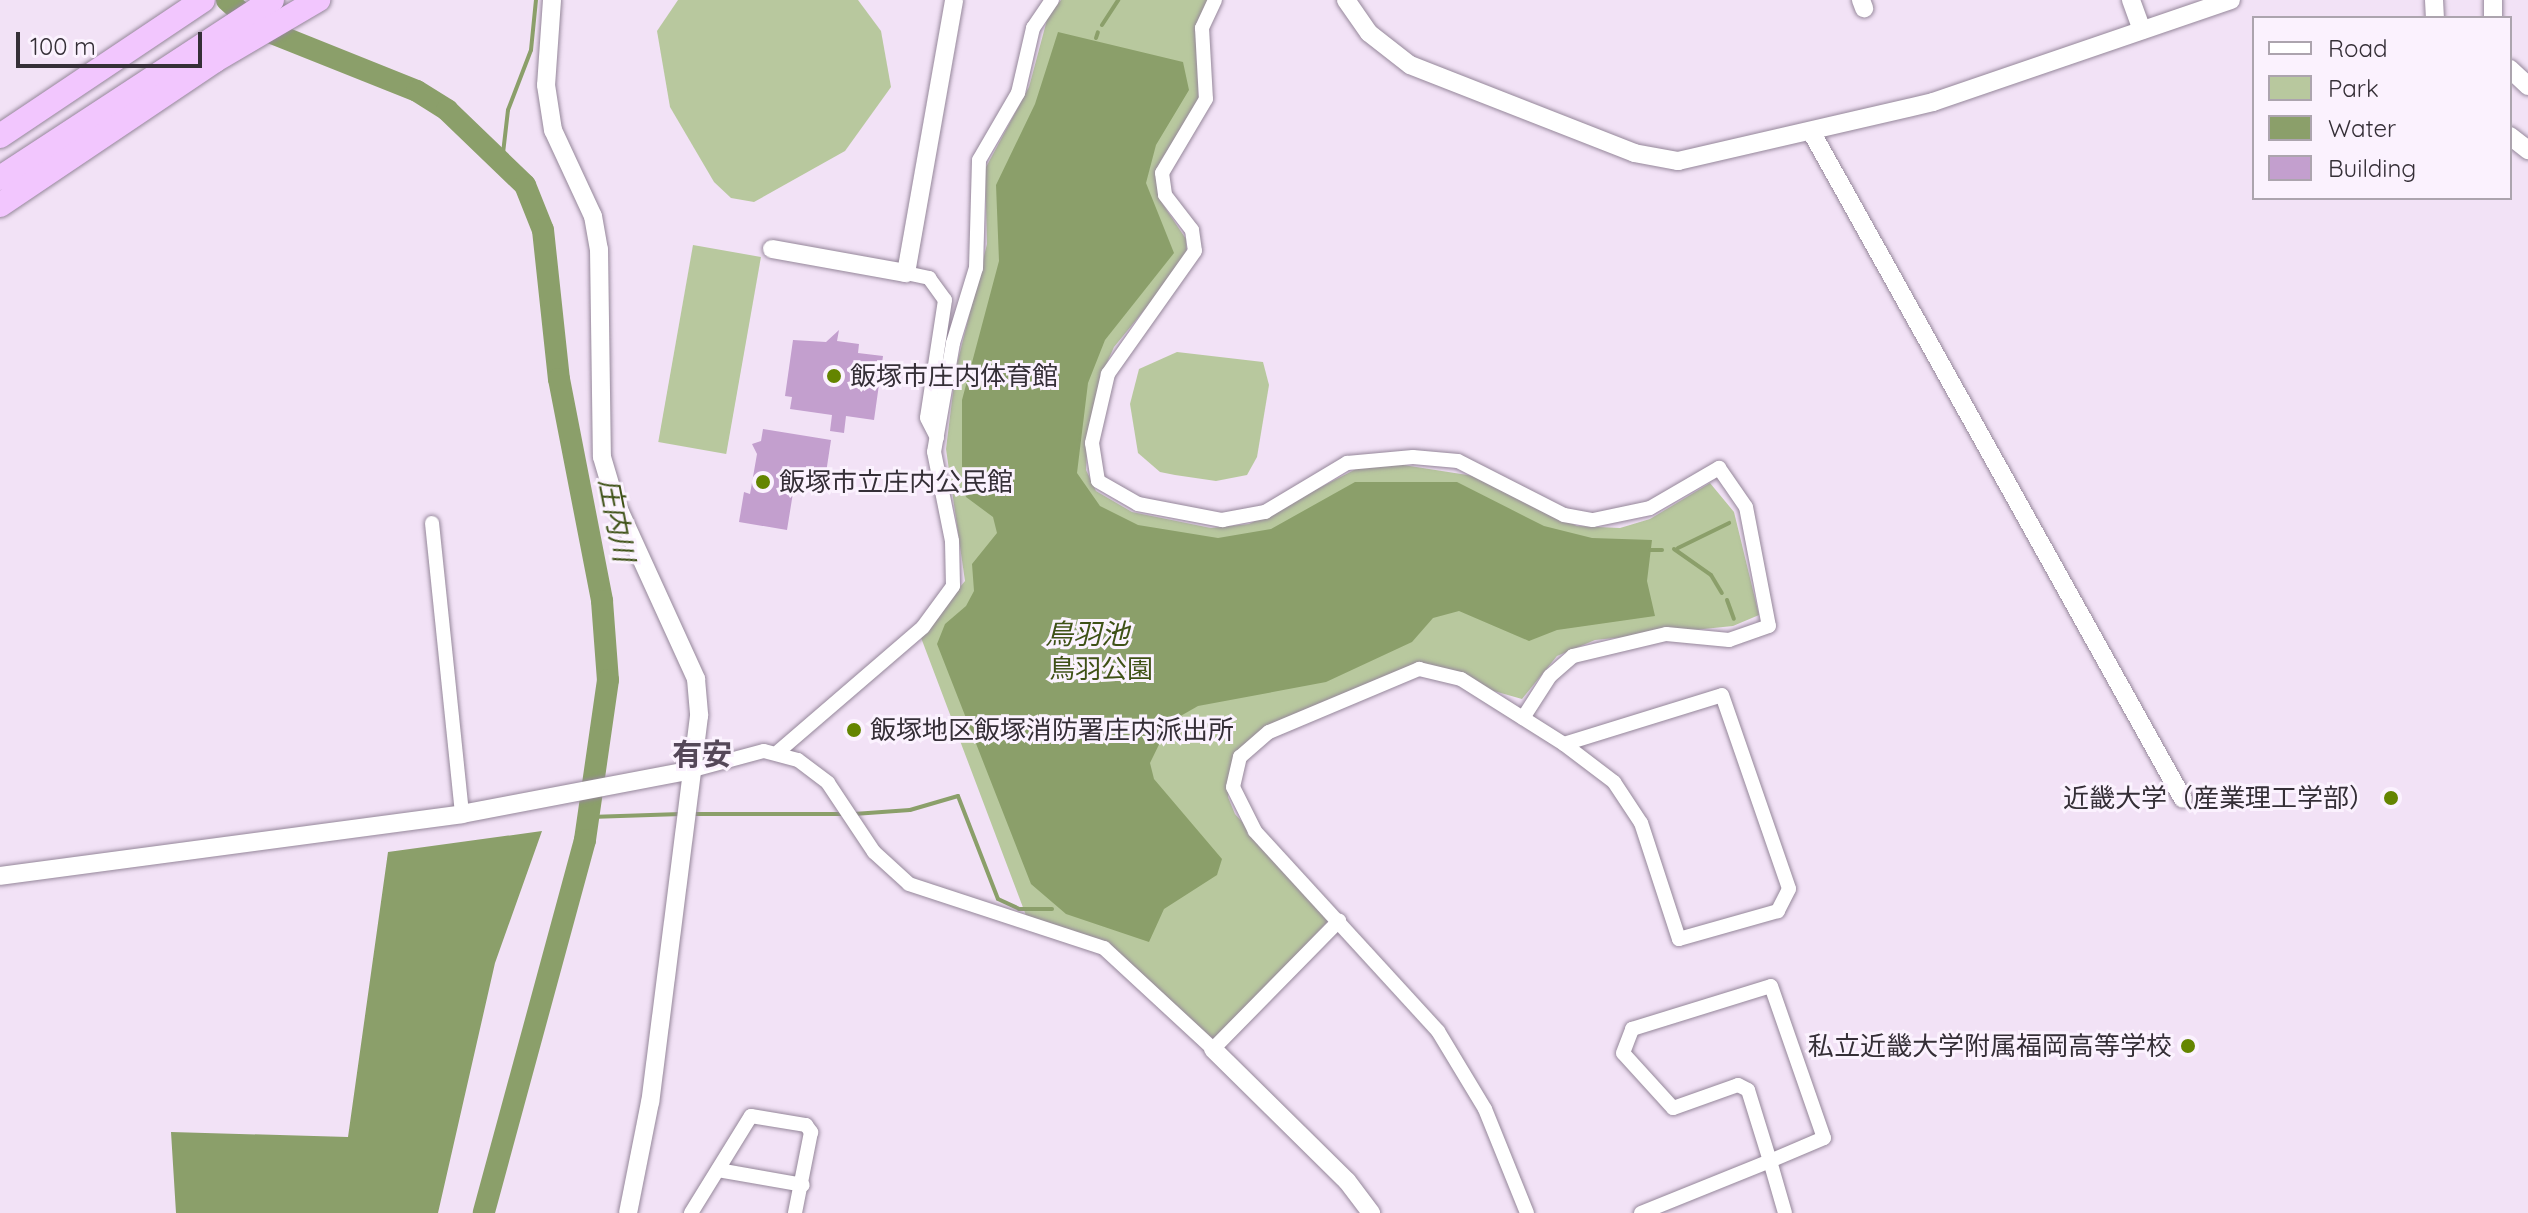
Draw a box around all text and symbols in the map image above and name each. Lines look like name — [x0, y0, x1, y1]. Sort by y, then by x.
scale bar — [20, 16, 206, 66]
legend — [2252, 16, 2512, 200]
text: 100 m — [30, 31, 96, 61]
text: Road — [2328, 33, 2388, 63]
text: Park — [2328, 73, 2379, 103]
text: Water — [2328, 113, 2396, 143]
text: Building — [2328, 153, 2416, 183]
place label: 飯塚市庄内体育館 — [850, 360, 1058, 392]
marker: 飯塚市庄内体育館 — [825, 367, 843, 385]
place label: 飯塚市立庄内公民館 — [779, 466, 1013, 498]
marker: 飯塚市立庄内公民館 — [754, 473, 772, 491]
water label: 庄内川 — [592, 476, 642, 564]
water label: 鳥羽池 — [1045, 617, 1129, 651]
park label: 鳥羽公園 — [1049, 653, 1153, 685]
place label: 飯塚地区飯塚消防署庄内派出所 — [870, 714, 1234, 746]
marker: 飯塚地区飯塚消防署庄内派出所 — [845, 721, 863, 739]
district label: 有安 — [672, 736, 732, 772]
place label: 近畿大学（産業理工学部） — [2063, 782, 2375, 814]
marker: 近畿大学（産業理工学部） — [2382, 789, 2400, 807]
place label: 私立近畿大学附属福岡高等学校 — [1808, 1030, 2172, 1062]
marker: 私立近畿大学附属福岡高等学校 — [2179, 1037, 2197, 1055]

